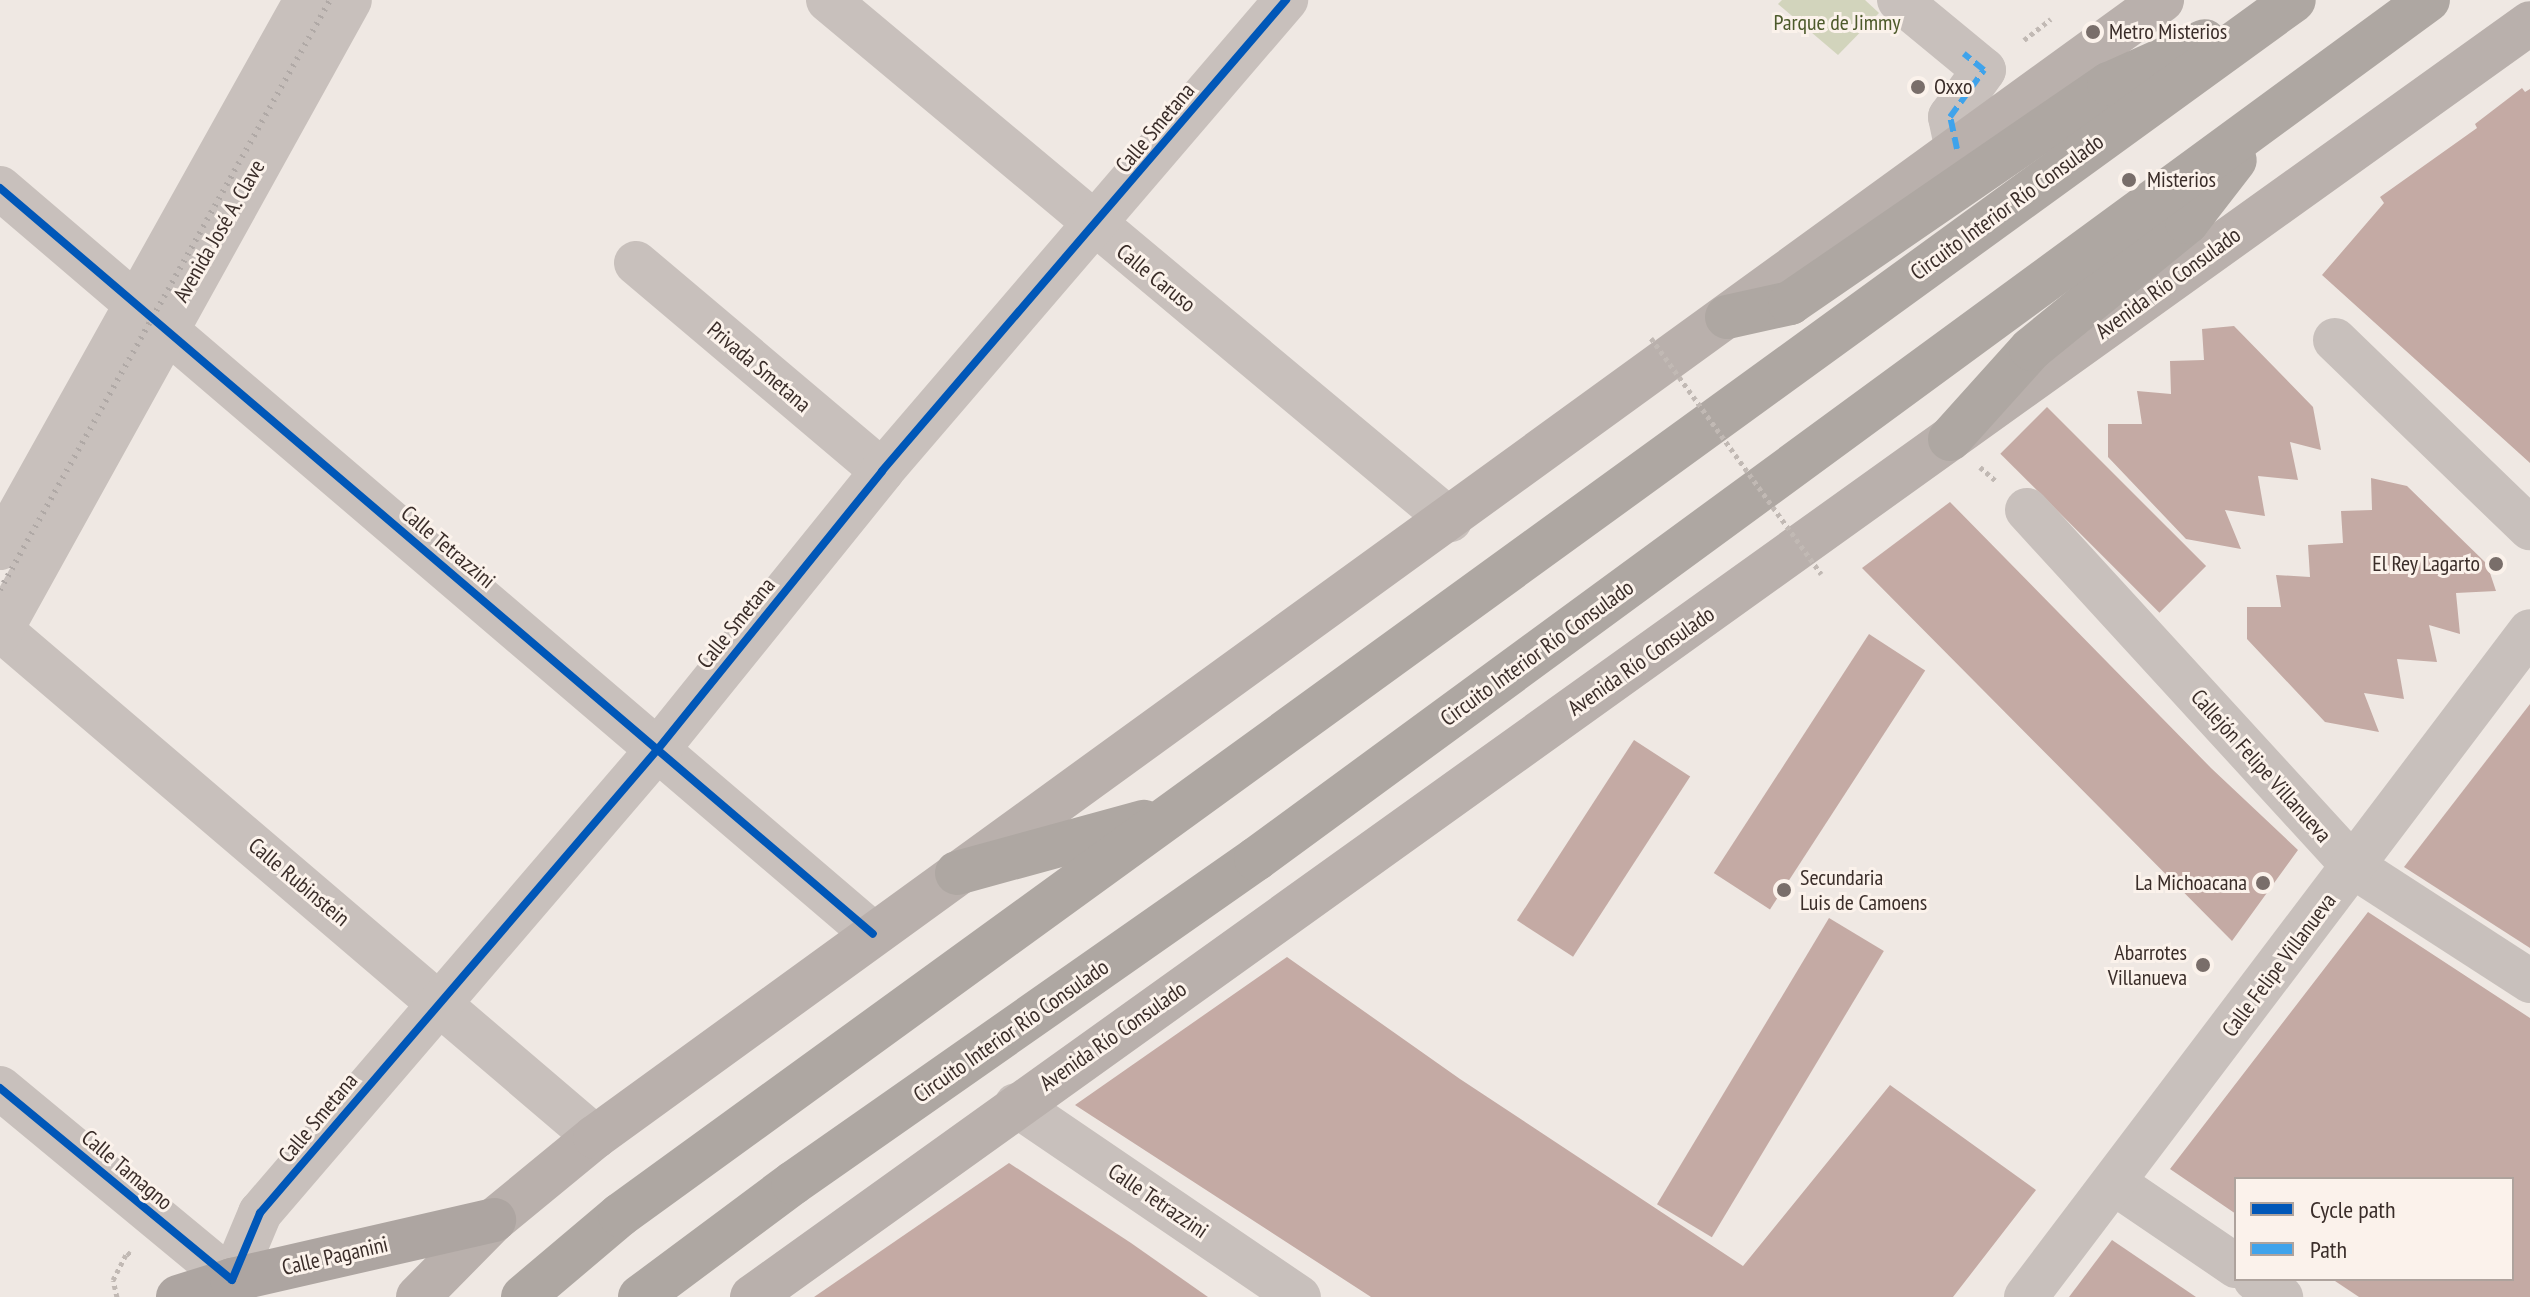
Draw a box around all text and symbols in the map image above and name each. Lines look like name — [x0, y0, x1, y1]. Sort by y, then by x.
park label: Parque de Jimmy — [1773, 10, 1901, 36]
place label: Metro Misterios — [2109, 19, 2227, 45]
marker: Metro Misterios — [2084, 23, 2102, 41]
place label: Oxxo — [1934, 74, 1972, 100]
street label: Calle Smetana — [1110, 78, 1200, 178]
marker: Oxxo — [1909, 78, 1927, 96]
street label: Circuito Interior Río Consulado — [1905, 128, 2109, 286]
street label: Avenida José A. Clave — [167, 154, 271, 308]
place label: Misterios — [2147, 167, 2216, 193]
marker: Misterios — [2118, 169, 2140, 191]
street label: Avenida Río Consulado — [2090, 222, 2246, 344]
street label: Calle Caruso — [1111, 238, 1201, 318]
street label: Privada Smetana — [702, 316, 816, 418]
street label: Calle Tetrazzini — [395, 500, 501, 594]
place label: El Rey Lagarto — [2372, 551, 2480, 577]
marker: El Rey Lagarto — [2487, 555, 2505, 573]
street label: Calle Smetana — [692, 572, 780, 674]
street label: Circuito Interior Río Consulado — [1435, 574, 1639, 732]
street label: Avenida Río Consulado — [1563, 601, 1719, 721]
street label: Callejón Felipe Villanueva — [2185, 684, 2337, 848]
street label: Calle Rubinstein — [243, 832, 355, 932]
place label: Secundaria Luis de Camoens — [1800, 864, 1927, 916]
place label: La Michoacana — [2135, 870, 2247, 896]
marker: La Michoacana — [2254, 874, 2272, 892]
marker: Secundaria Luis de Camoens — [1775, 881, 1793, 899]
street label: Calle Felipe Villanueva — [2216, 888, 2342, 1042]
place label: Abarrotes Villanueva — [2108, 939, 2187, 990]
street label: Circuito Interior Río Consulado — [908, 954, 1114, 1108]
marker: Abarrotes Villanueva — [2194, 956, 2212, 974]
street label: Avenida Río Consulado — [1035, 976, 1191, 1096]
street label: Calle Smetana — [273, 1068, 363, 1168]
street label: Calle Tamagno — [76, 1124, 178, 1216]
street label: Calle Tetrazzini — [1103, 1158, 1213, 1244]
legend — [2234, 1177, 2514, 1281]
text: Cycle path — [2310, 1194, 2396, 1225]
street label: Calle Paganini — [279, 1231, 391, 1281]
text: Path — [2310, 1234, 2347, 1265]

